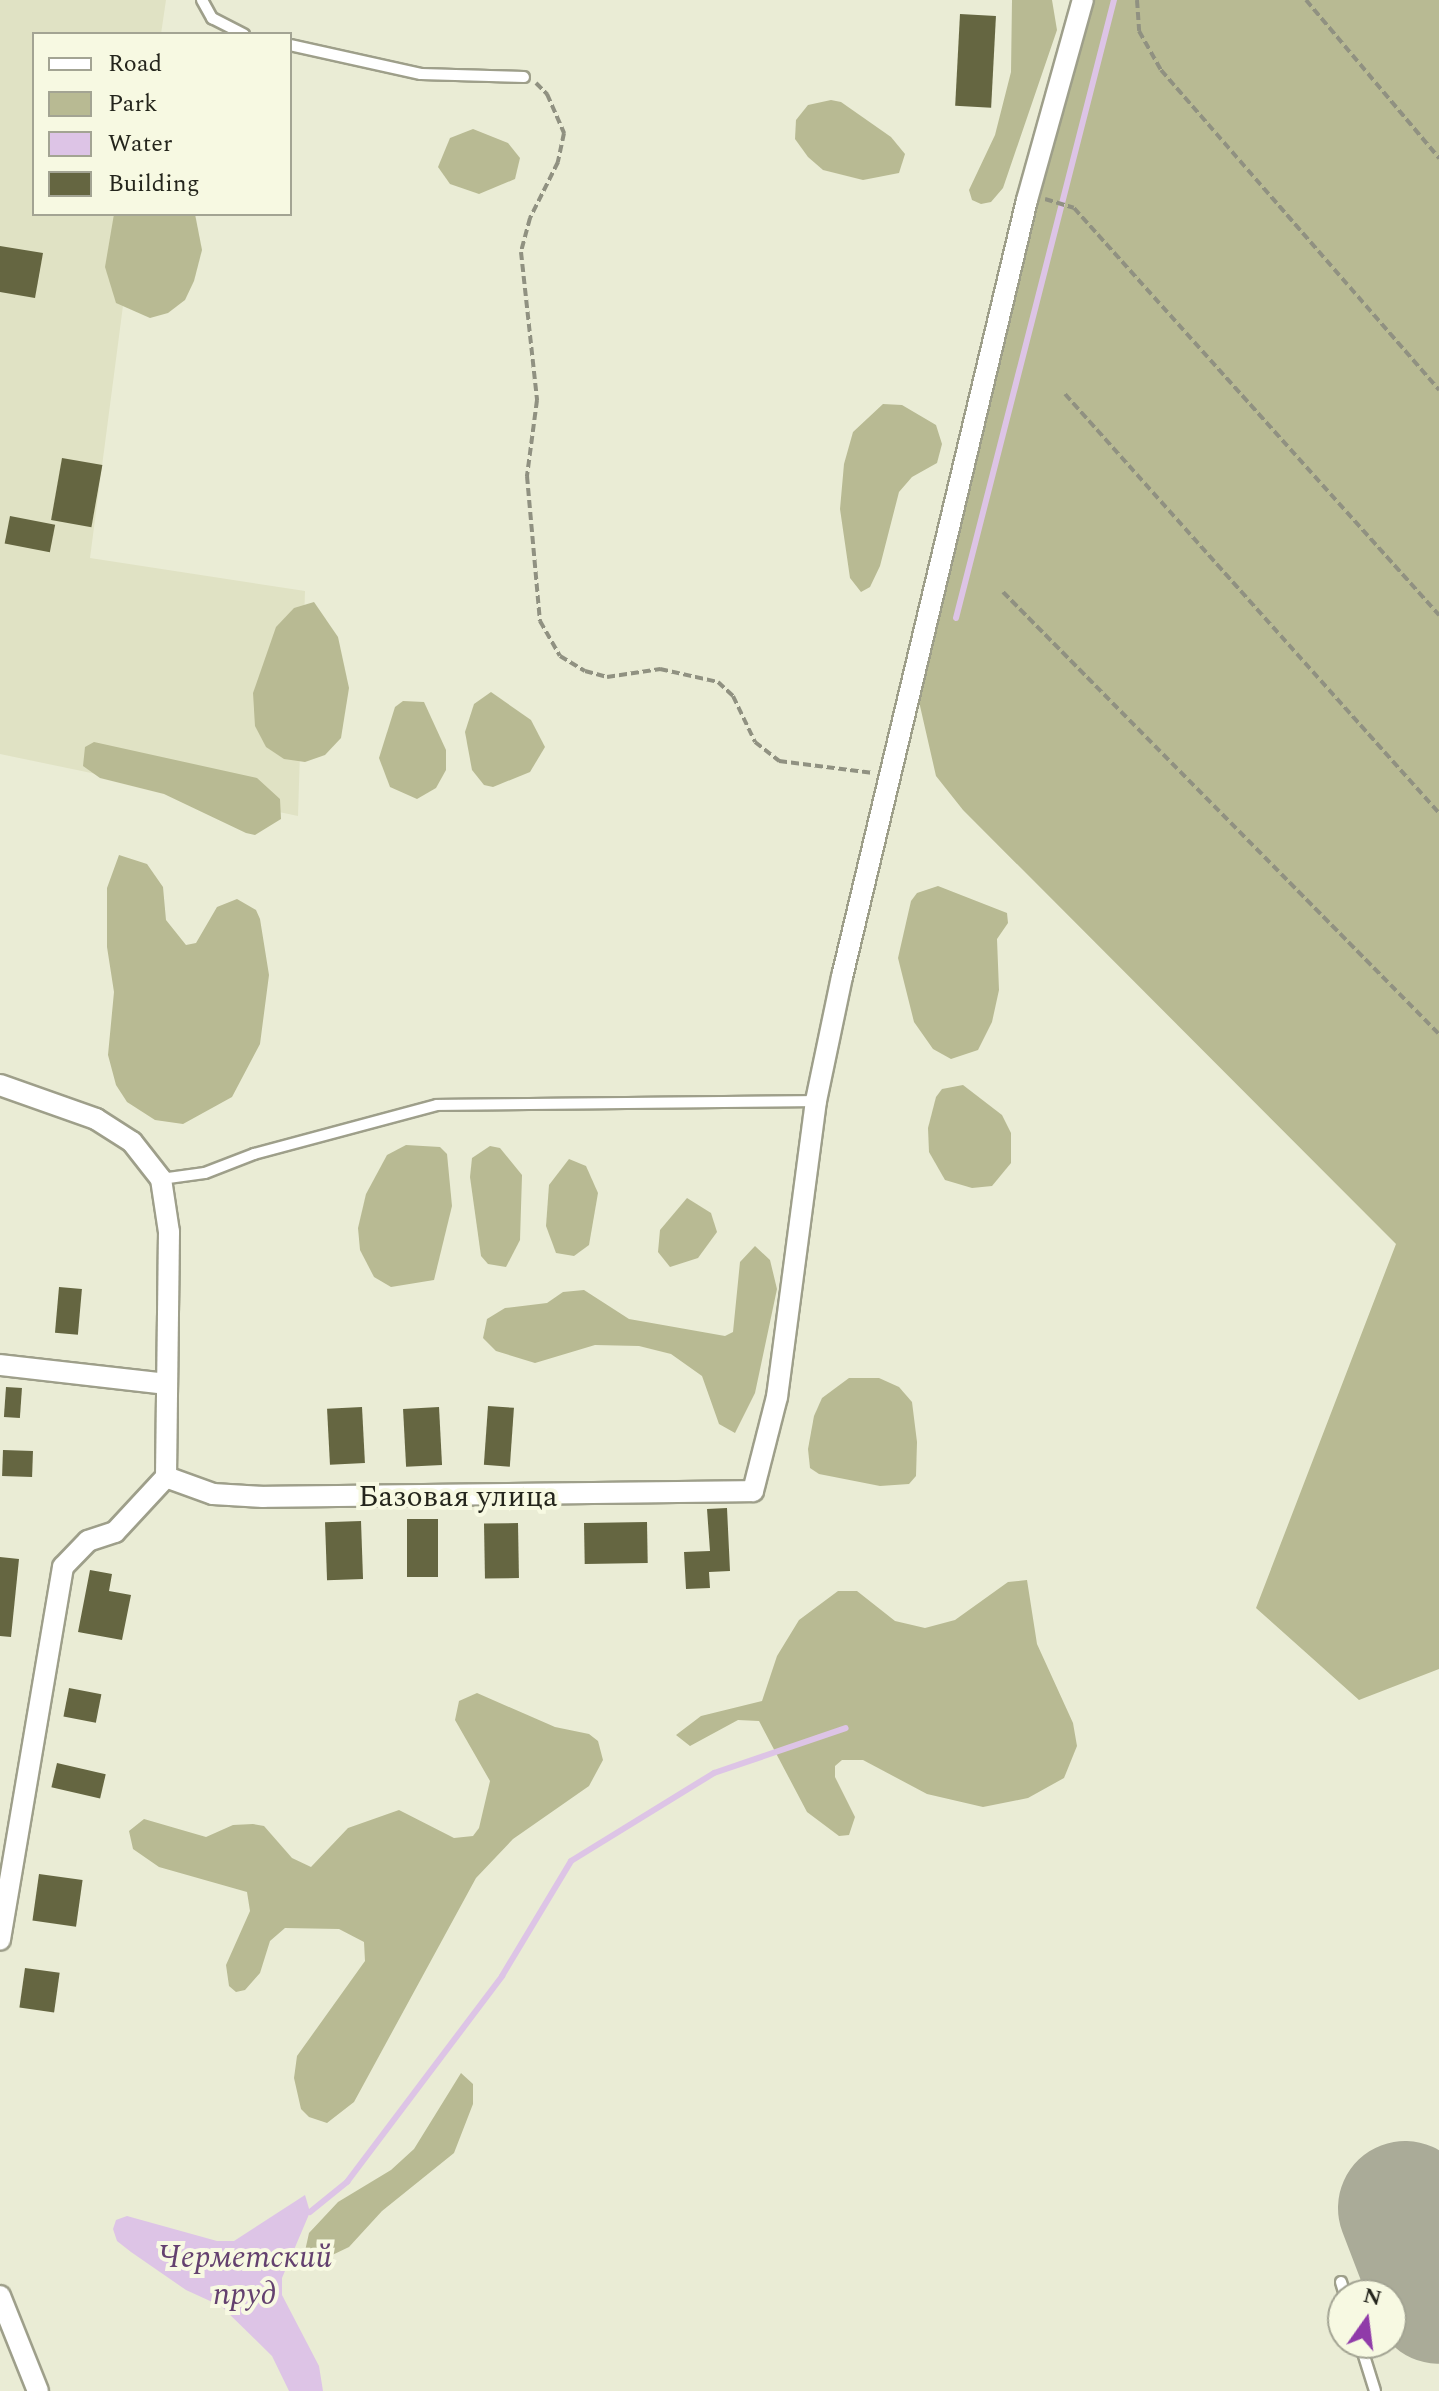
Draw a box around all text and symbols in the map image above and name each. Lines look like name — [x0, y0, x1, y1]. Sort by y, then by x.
legend — [32, 32, 292, 216]
text: Road — [108, 46, 162, 82]
text: Park — [108, 86, 158, 122]
text: Water — [108, 126, 172, 162]
text: Building — [108, 166, 200, 202]
street label: Базовая улица — [358, 1479, 558, 1515]
water label: Черметский пруд — [158, 2240, 332, 2315]
north arrow — [1327, 2279, 1407, 2359]
text: N — [1360, 2279, 1385, 2315]

